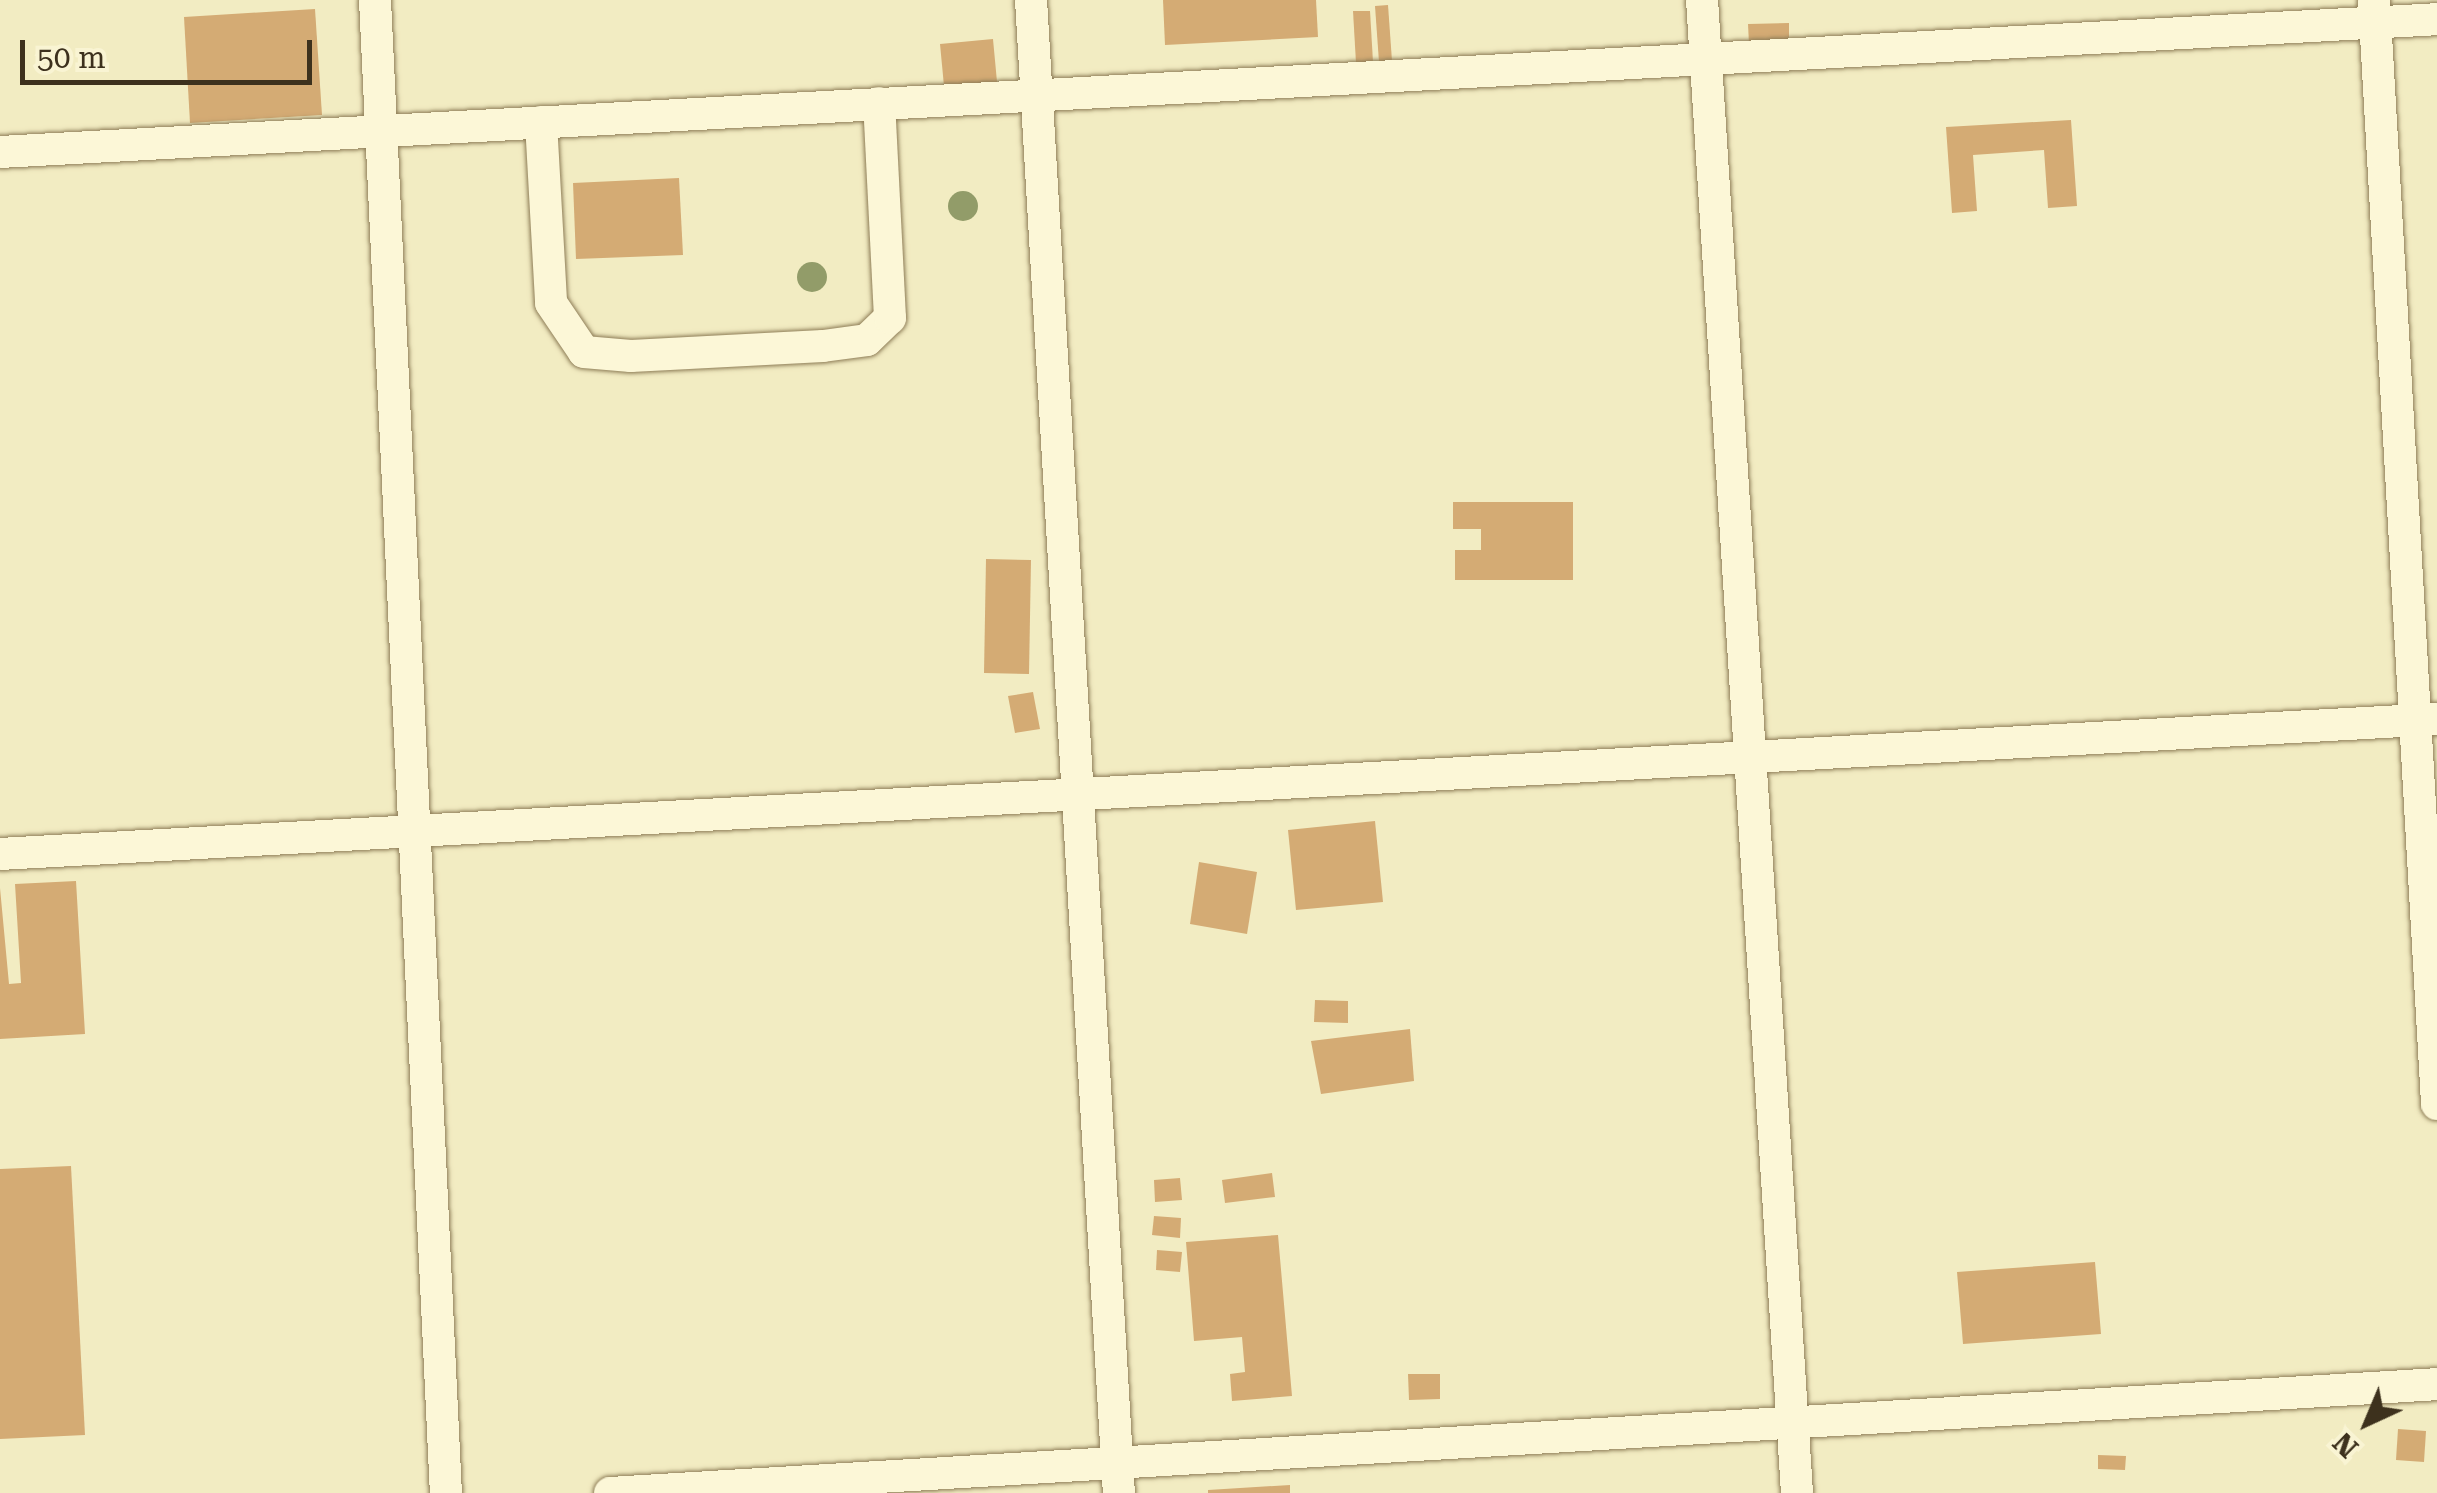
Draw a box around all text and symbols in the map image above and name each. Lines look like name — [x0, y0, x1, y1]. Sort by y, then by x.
scale bar — [25, 20, 318, 82]
text: 50 m — [37, 40, 106, 75]
north arrow — [2317, 1373, 2417, 1473]
text: N — [2327, 1426, 2365, 1464]

